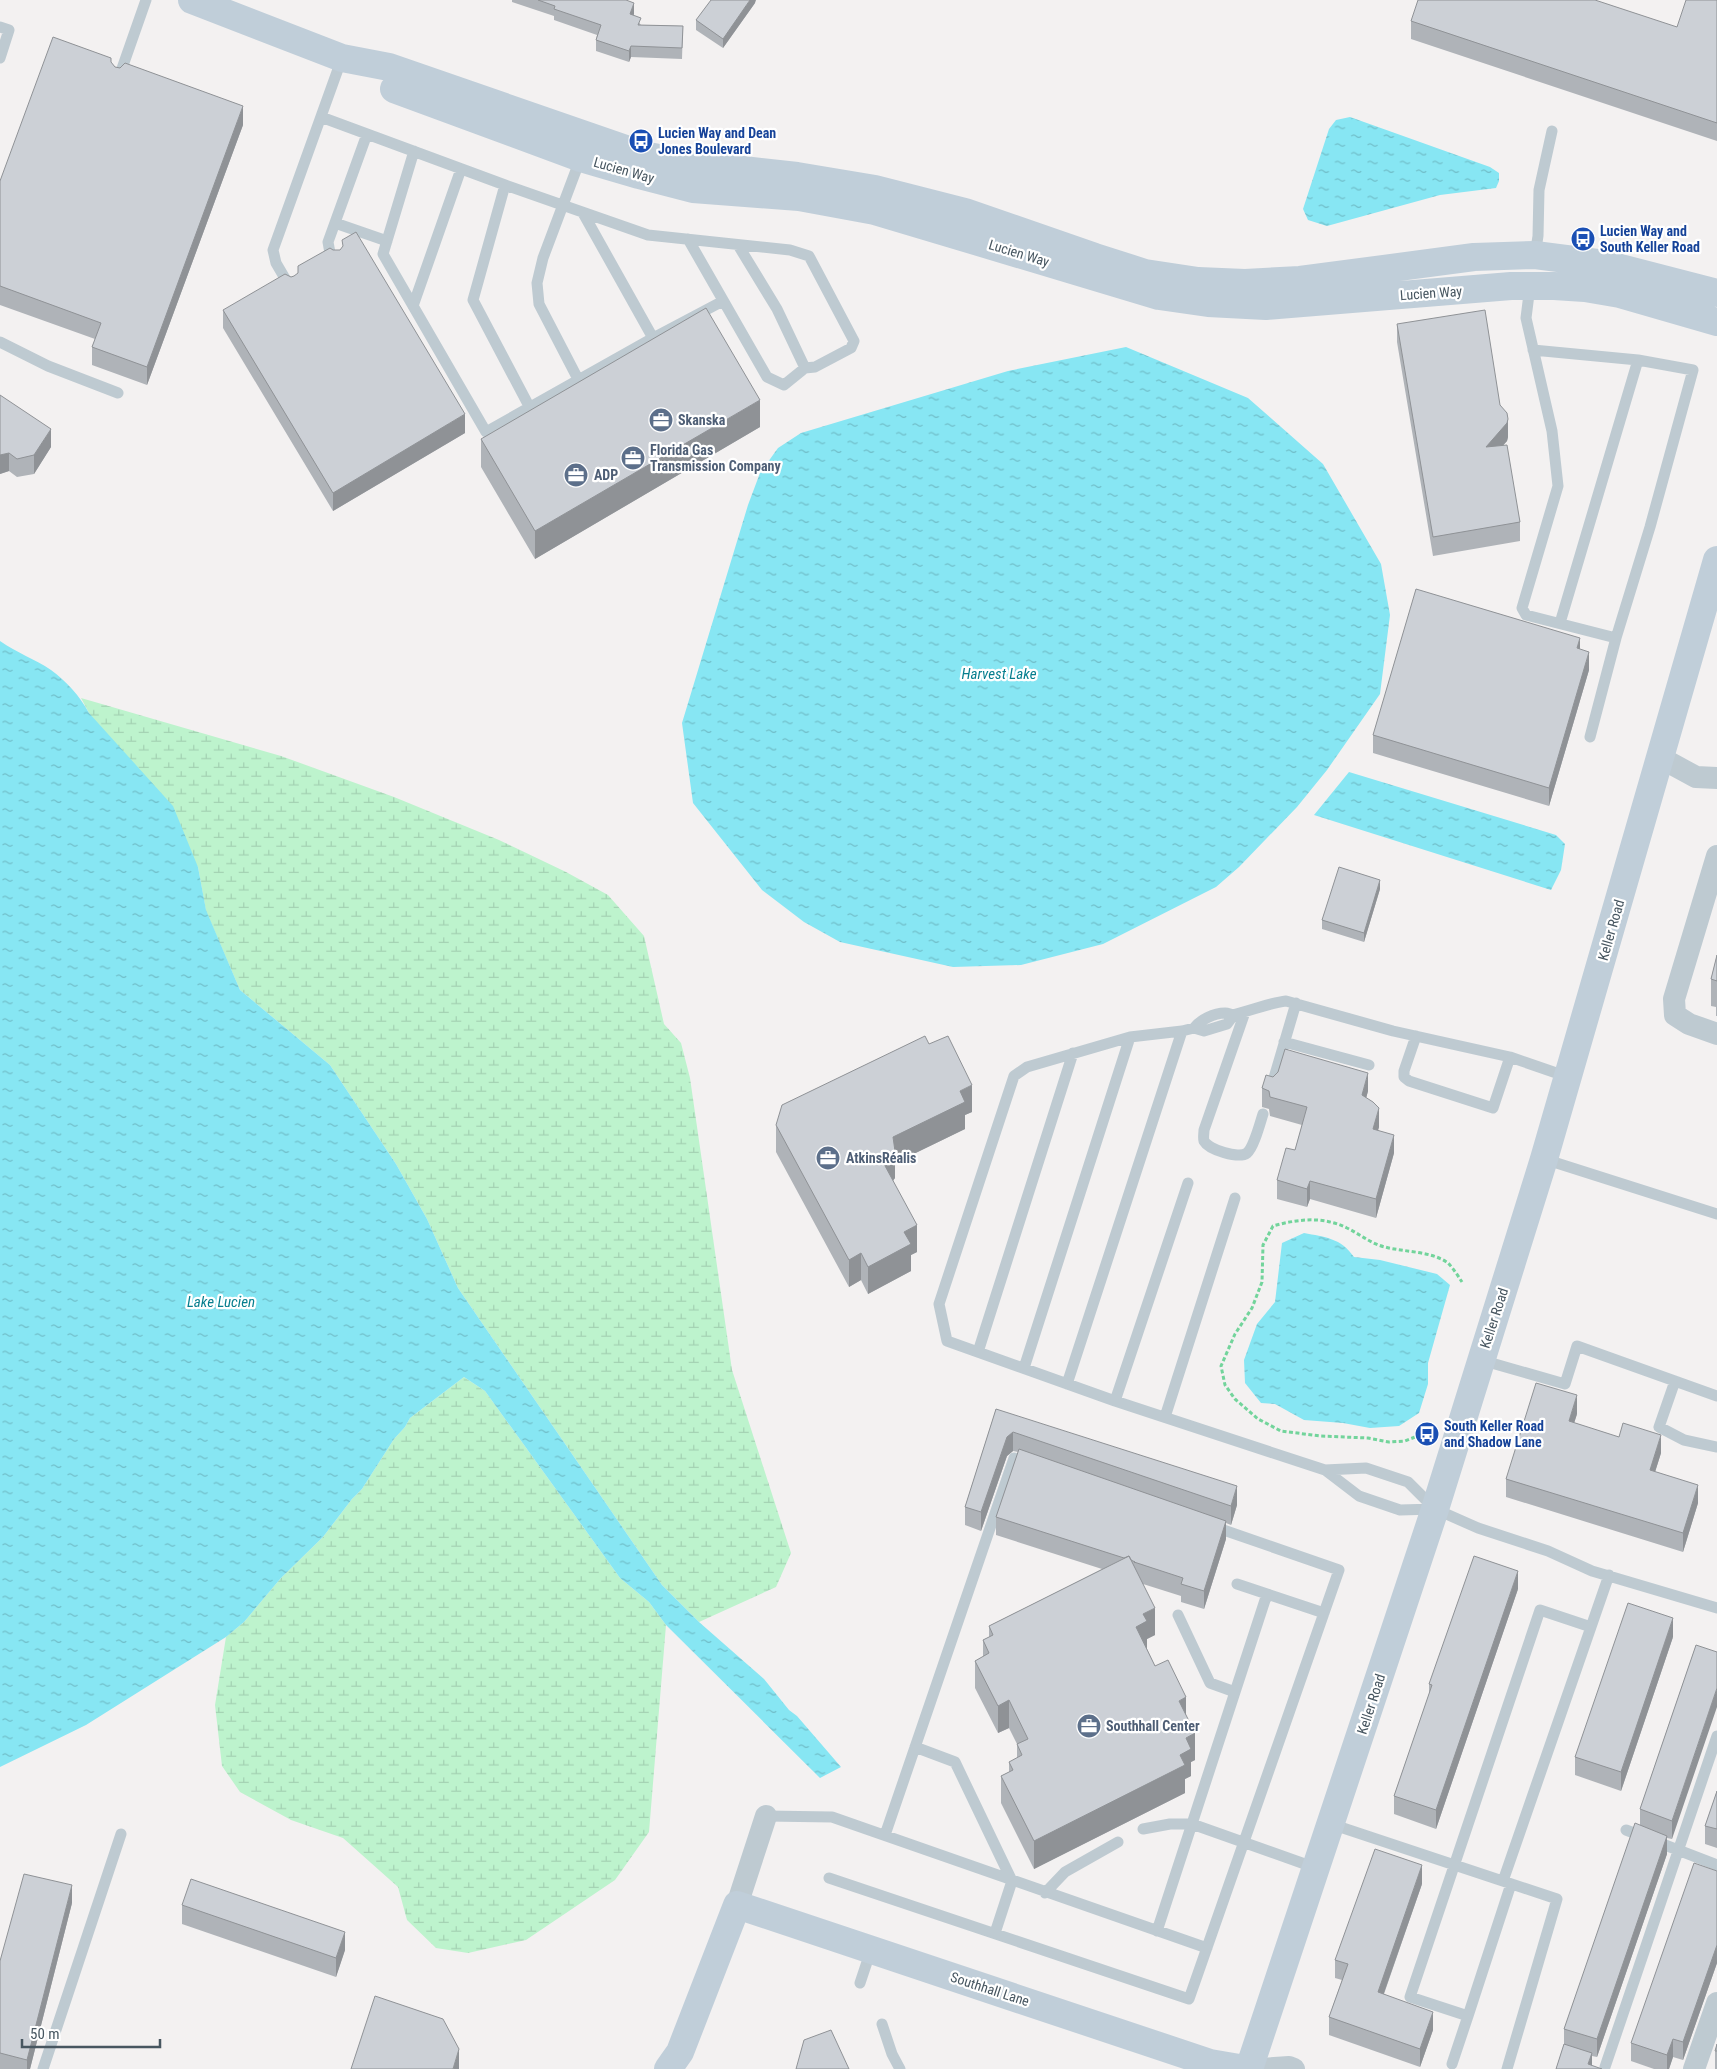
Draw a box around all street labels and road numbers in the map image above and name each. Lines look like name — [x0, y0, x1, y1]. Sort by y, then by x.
street label: Lucien Way — [592, 154, 656, 186]
street label: Lucien Way — [987, 236, 1051, 270]
street label: Lucien Way — [1399, 283, 1463, 303]
street label: Keller Road — [1595, 898, 1627, 962]
street label: Keller Road — [1477, 1286, 1511, 1350]
street label: Keller Road — [1354, 1672, 1388, 1736]
street label: Southhall Lane — [949, 1969, 1032, 2009]

